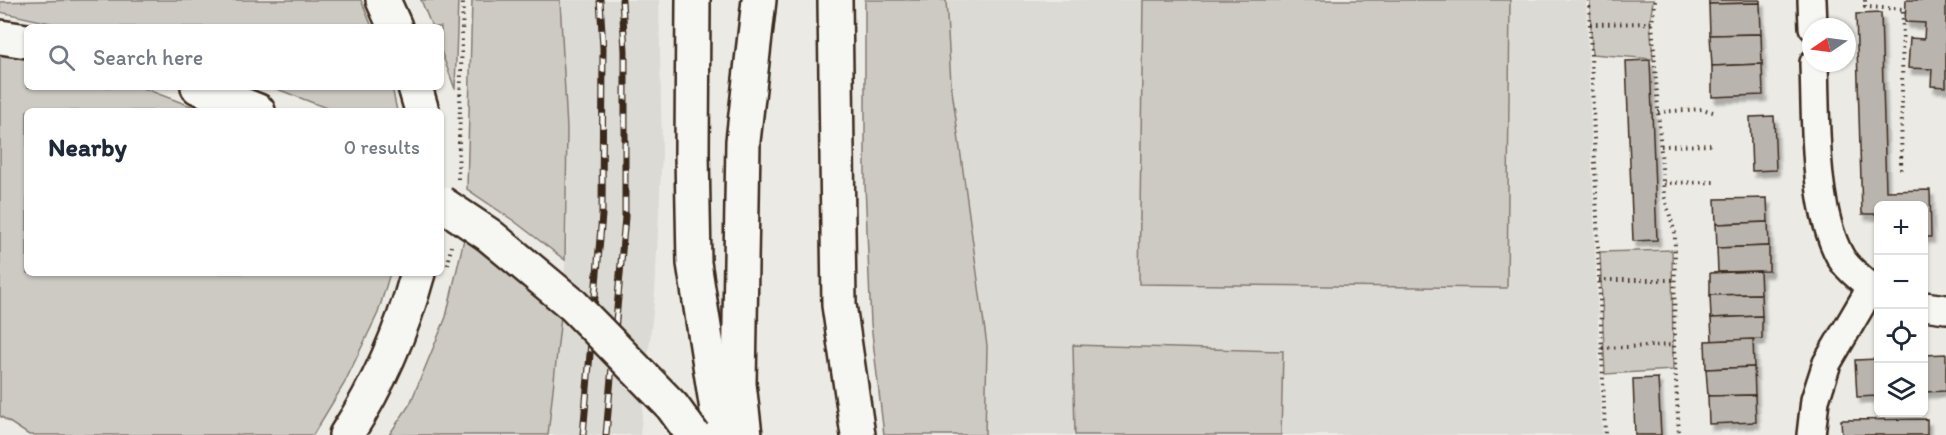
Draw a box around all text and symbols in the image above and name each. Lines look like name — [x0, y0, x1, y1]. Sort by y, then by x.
north arrow — [1802, 18, 1856, 72]
search box — [24, 24, 444, 90]
icon: search — [45, 41, 78, 74]
text: Search here — [93, 44, 203, 71]
text: Nearby — [48, 131, 127, 163]
text: 0 results — [344, 135, 420, 159]
map controls — [1874, 201, 1928, 417]
button: + — [1874, 201, 1928, 255]
button: − — [1874, 255, 1928, 309]
button: locate — [1874, 309, 1928, 363]
button: layers — [1874, 363, 1928, 417]

